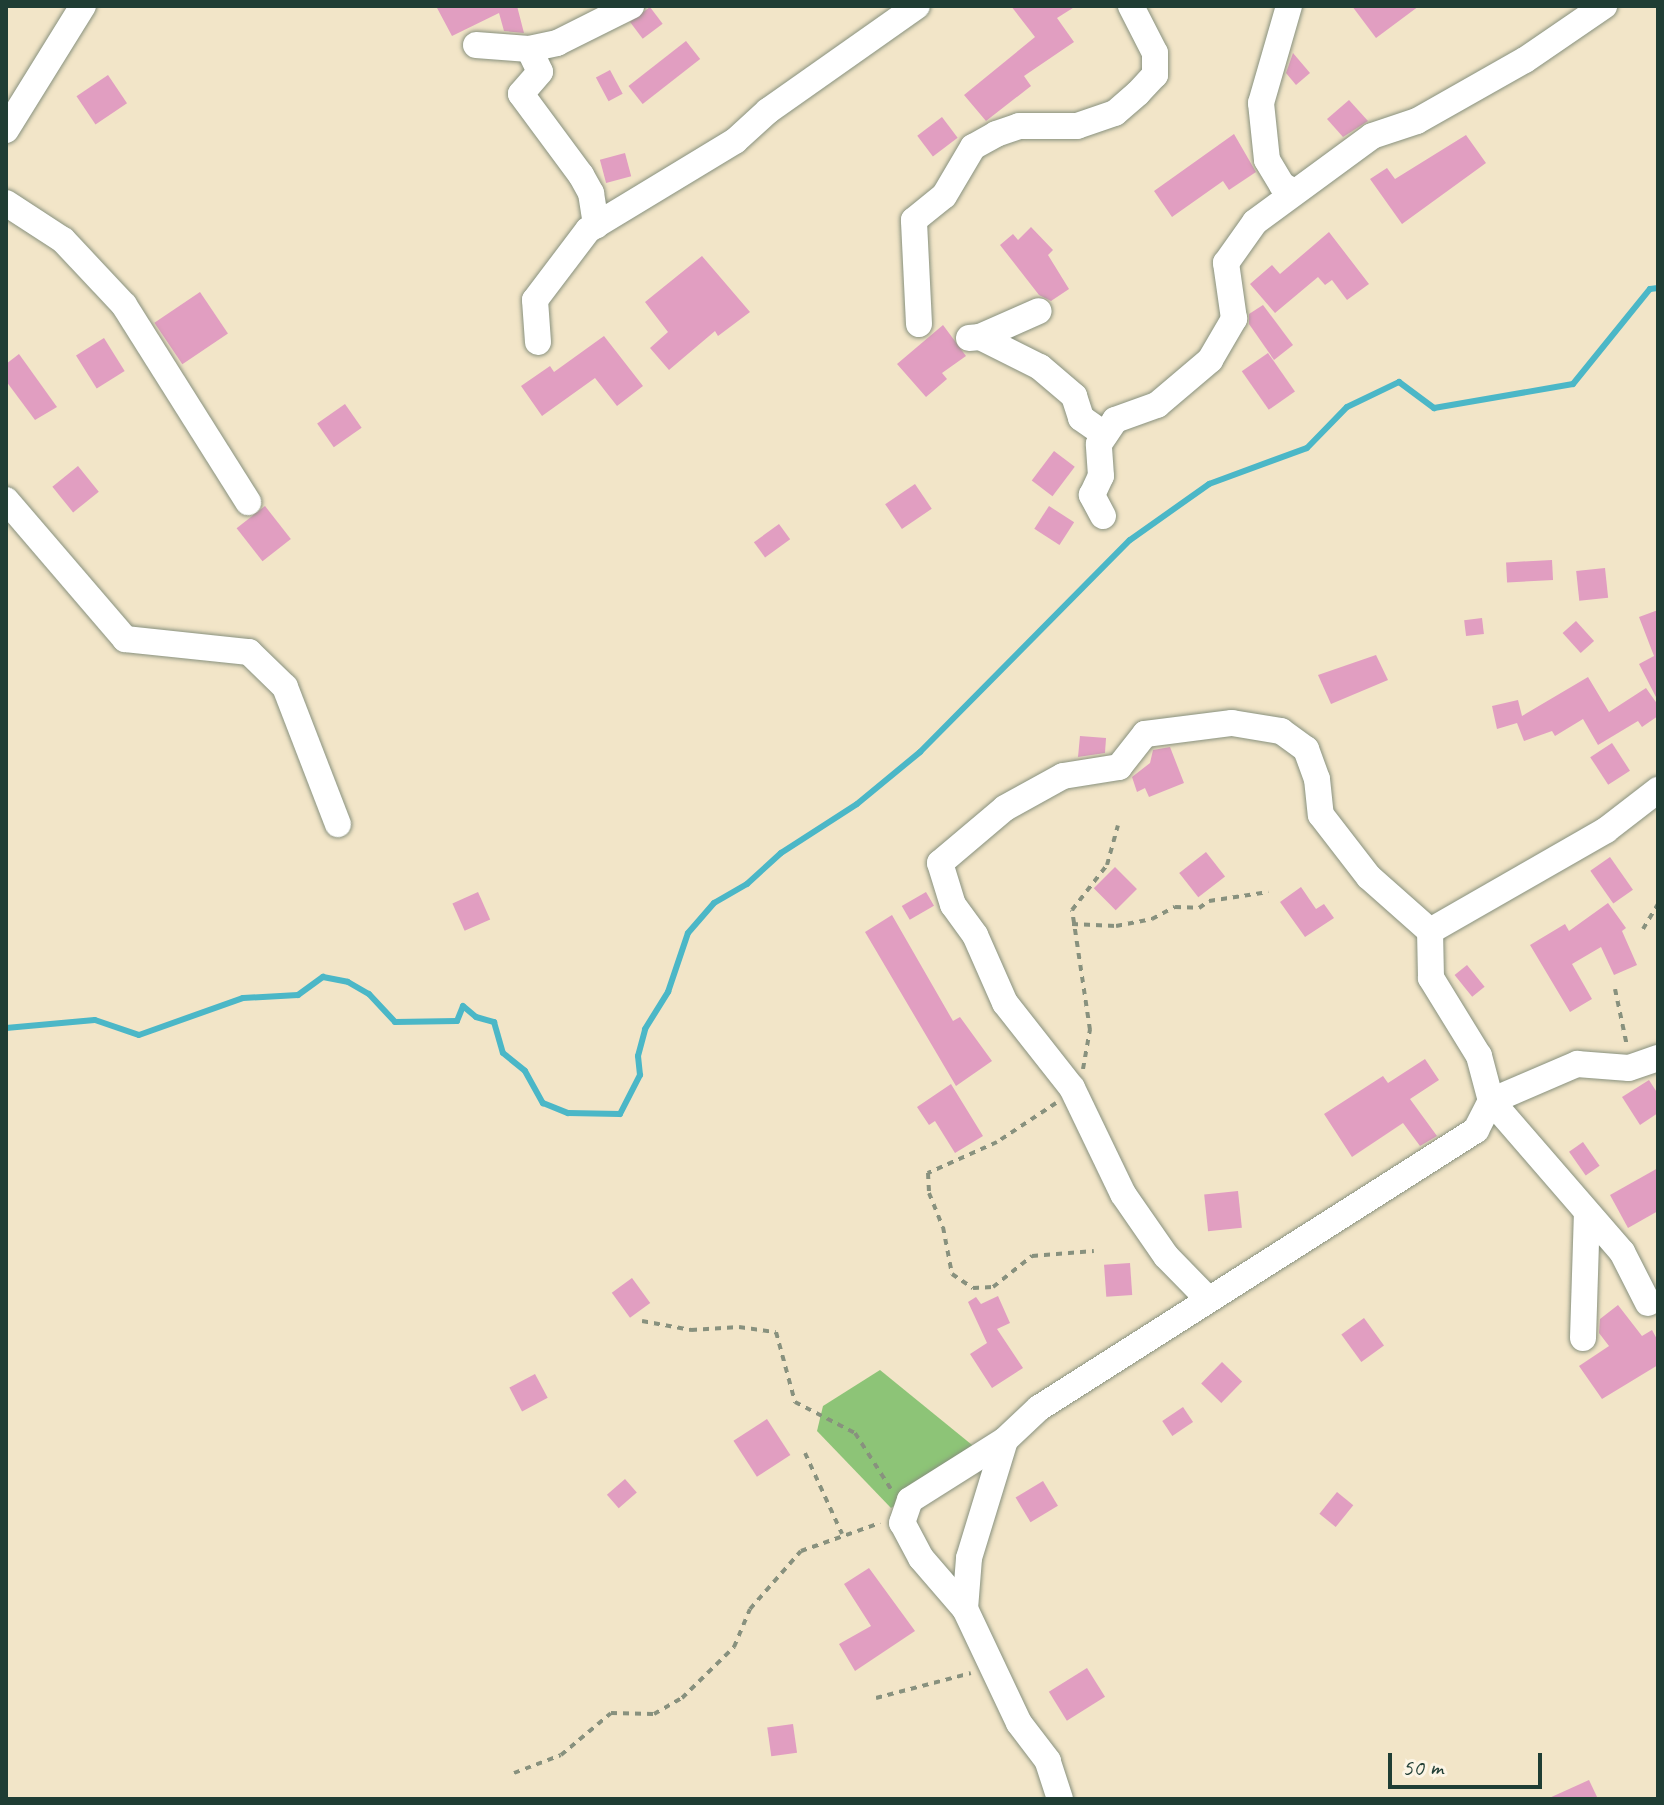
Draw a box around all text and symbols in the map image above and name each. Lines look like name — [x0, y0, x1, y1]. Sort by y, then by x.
scale bar — [1392, 1737, 1546, 1787]
text: 50 m — [1402, 1752, 1443, 1782]

